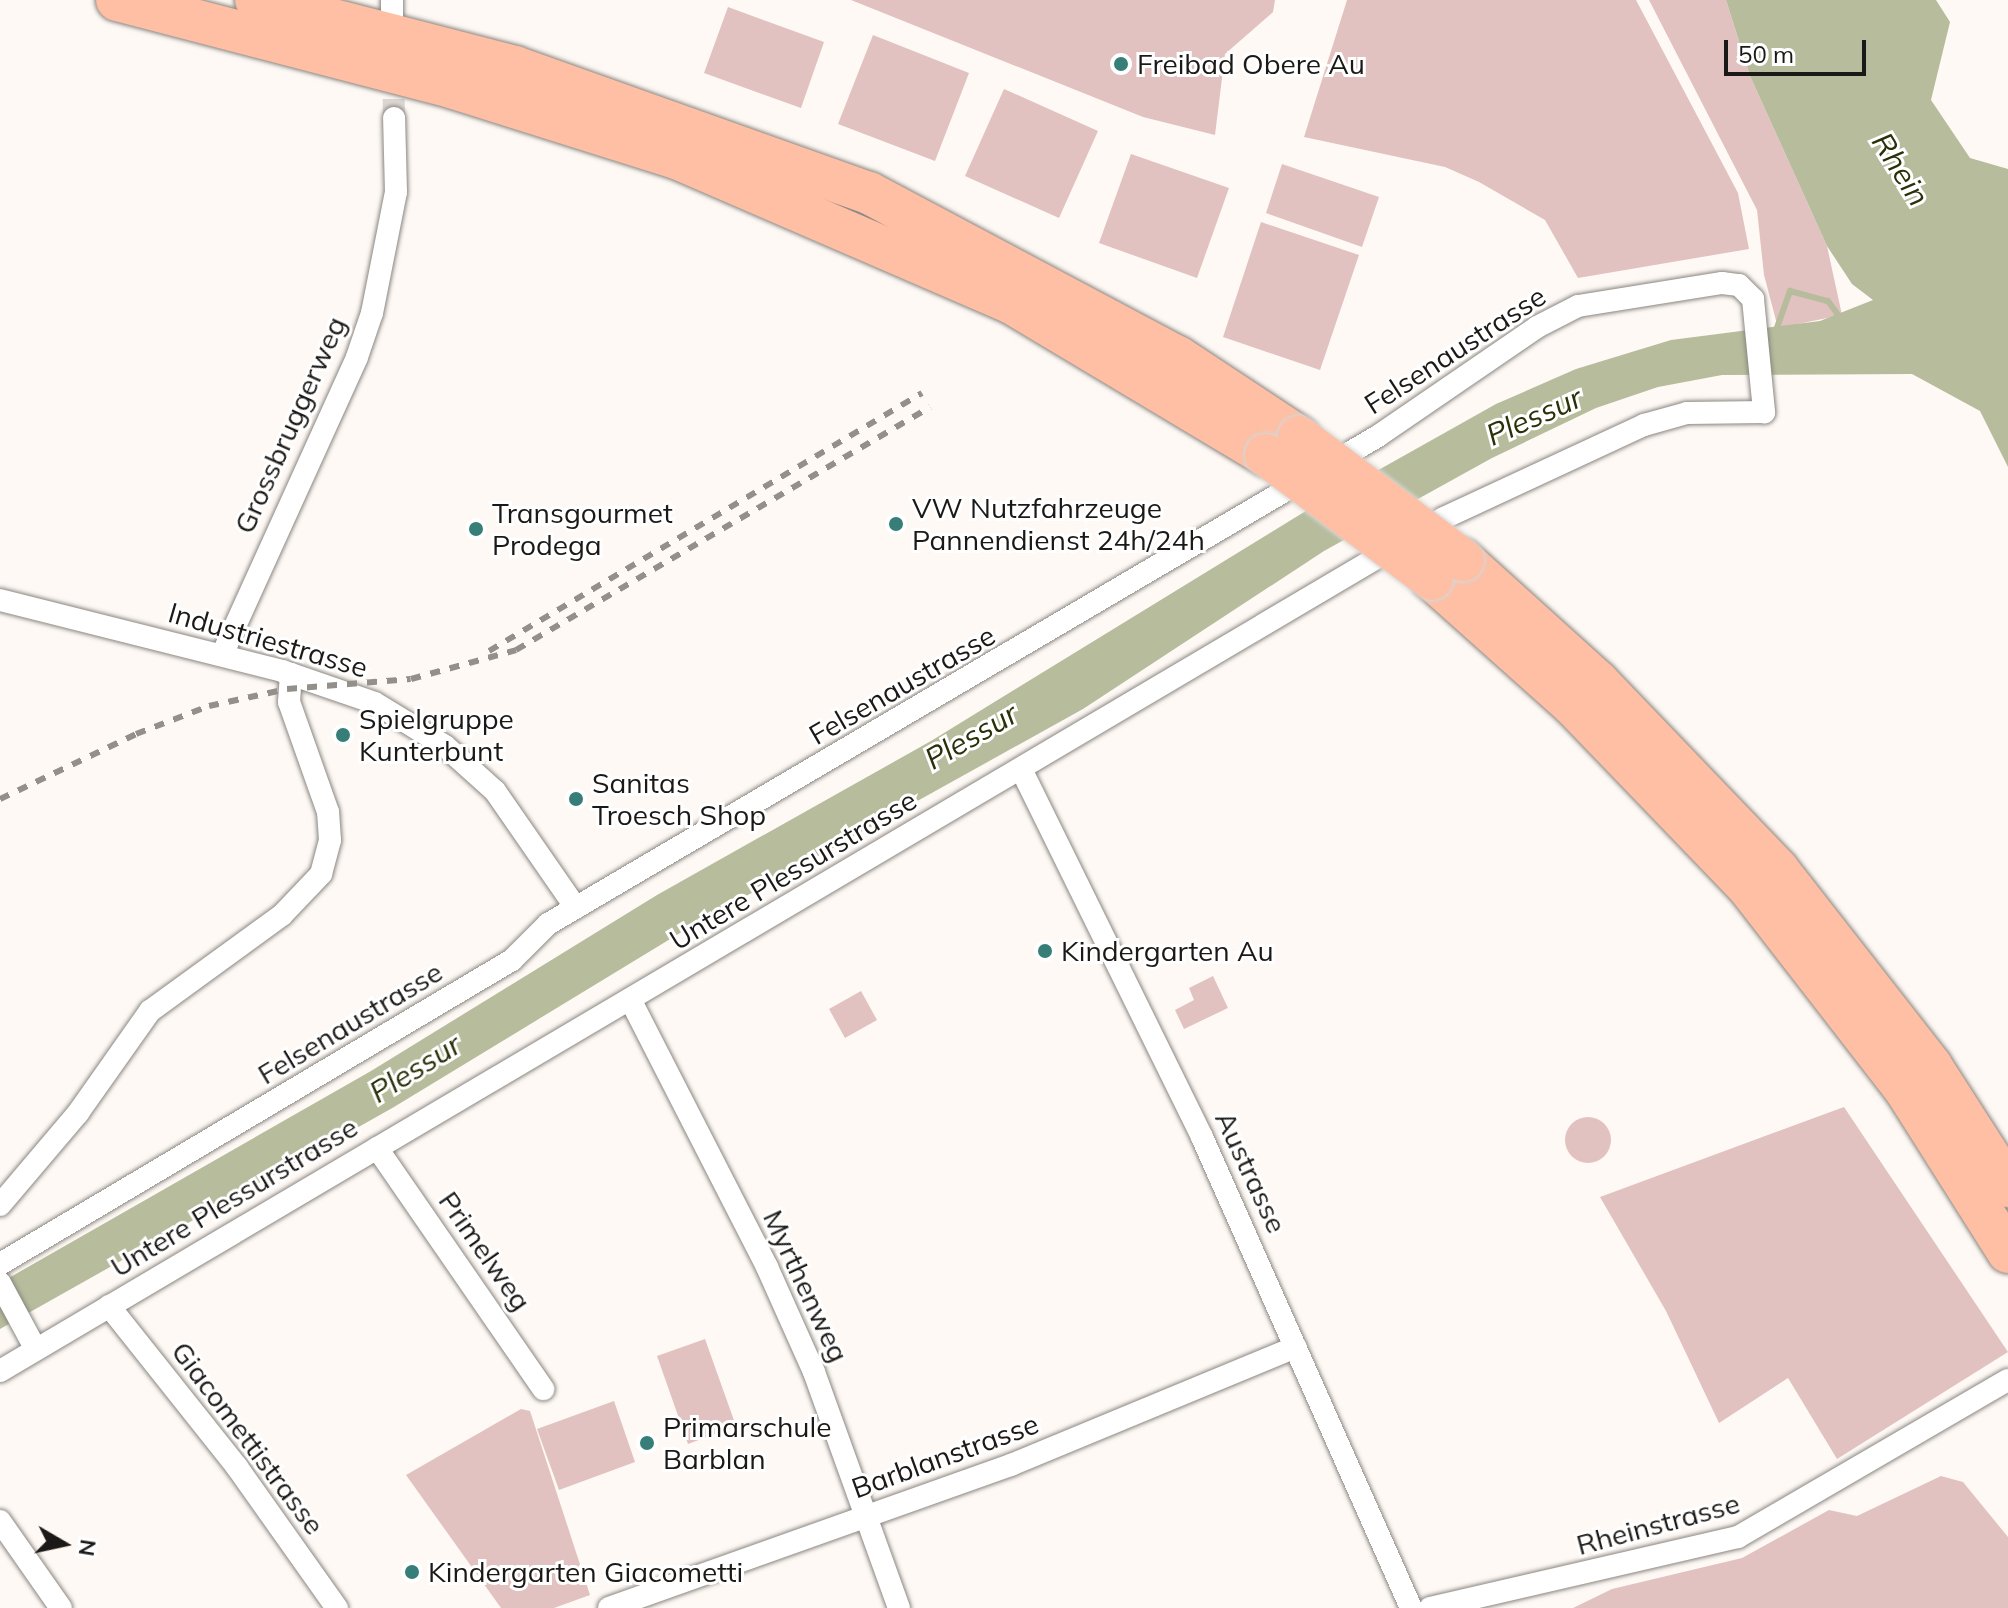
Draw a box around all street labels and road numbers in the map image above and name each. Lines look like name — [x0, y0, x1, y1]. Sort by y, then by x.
street label: Felsenaustrasse — [1358, 279, 1552, 421]
street label: Grossbruggerweg — [227, 311, 353, 539]
street label: Industriestrasse — [165, 596, 371, 684]
street label: Felsenaustrasse — [803, 618, 1001, 752]
street label: Untere Plessurstrasse — [664, 783, 922, 957]
street label: Felsenaustrasse — [252, 955, 448, 1091]
street label: Austrasse — [1208, 1106, 1294, 1238]
street label: Untere Plessurstrasse — [105, 1110, 363, 1284]
street label: Primelweg — [432, 1185, 538, 1317]
street label: Myrthenweg — [756, 1205, 856, 1367]
street label: Giacomettistrasse — [165, 1335, 331, 1541]
street label: Barblanstrasse — [847, 1407, 1043, 1505]
street label: Rheinstrasse — [1573, 1486, 1743, 1562]

